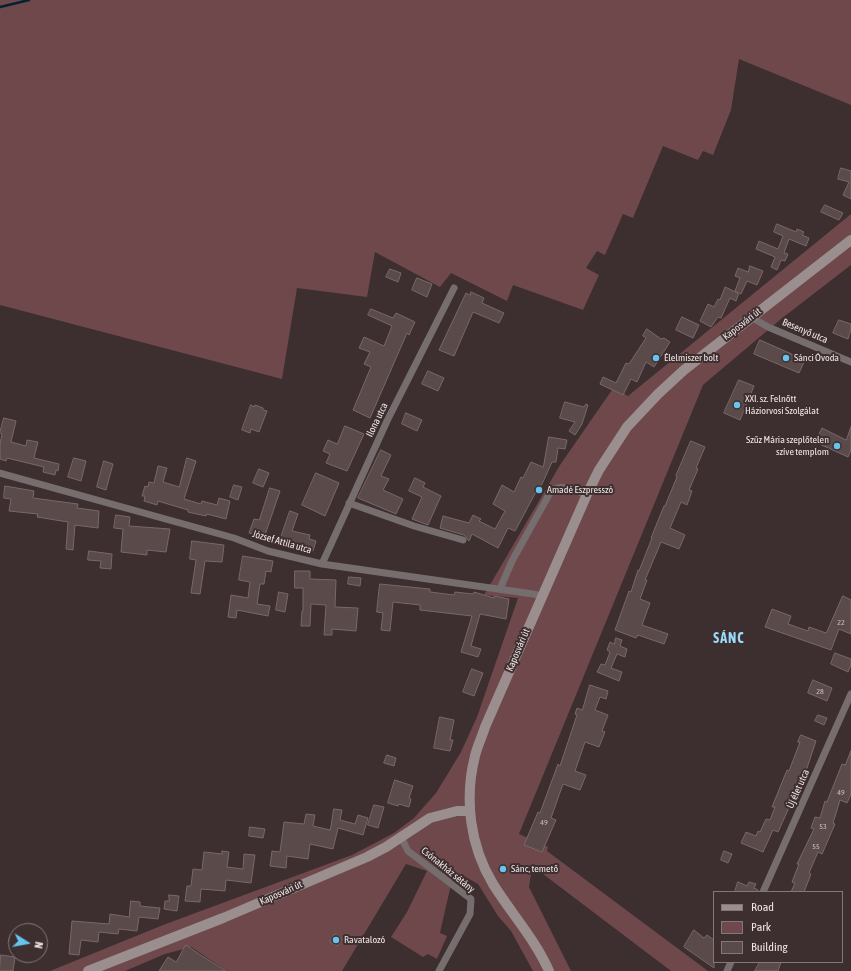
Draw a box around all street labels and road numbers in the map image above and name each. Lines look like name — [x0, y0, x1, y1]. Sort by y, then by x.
street label: Kaposvári út — [720, 305, 764, 343]
street label: Besenyő utca — [780, 316, 830, 346]
street label: Ilona utca — [364, 401, 390, 439]
street label: József Attila utca — [251, 528, 313, 556]
street label: Kaposvári út — [504, 627, 532, 673]
street label: Új élet utca — [784, 768, 812, 810]
street label: Csónakház sétány — [419, 845, 477, 895]
street label: Kaposvári út — [258, 878, 304, 908]

